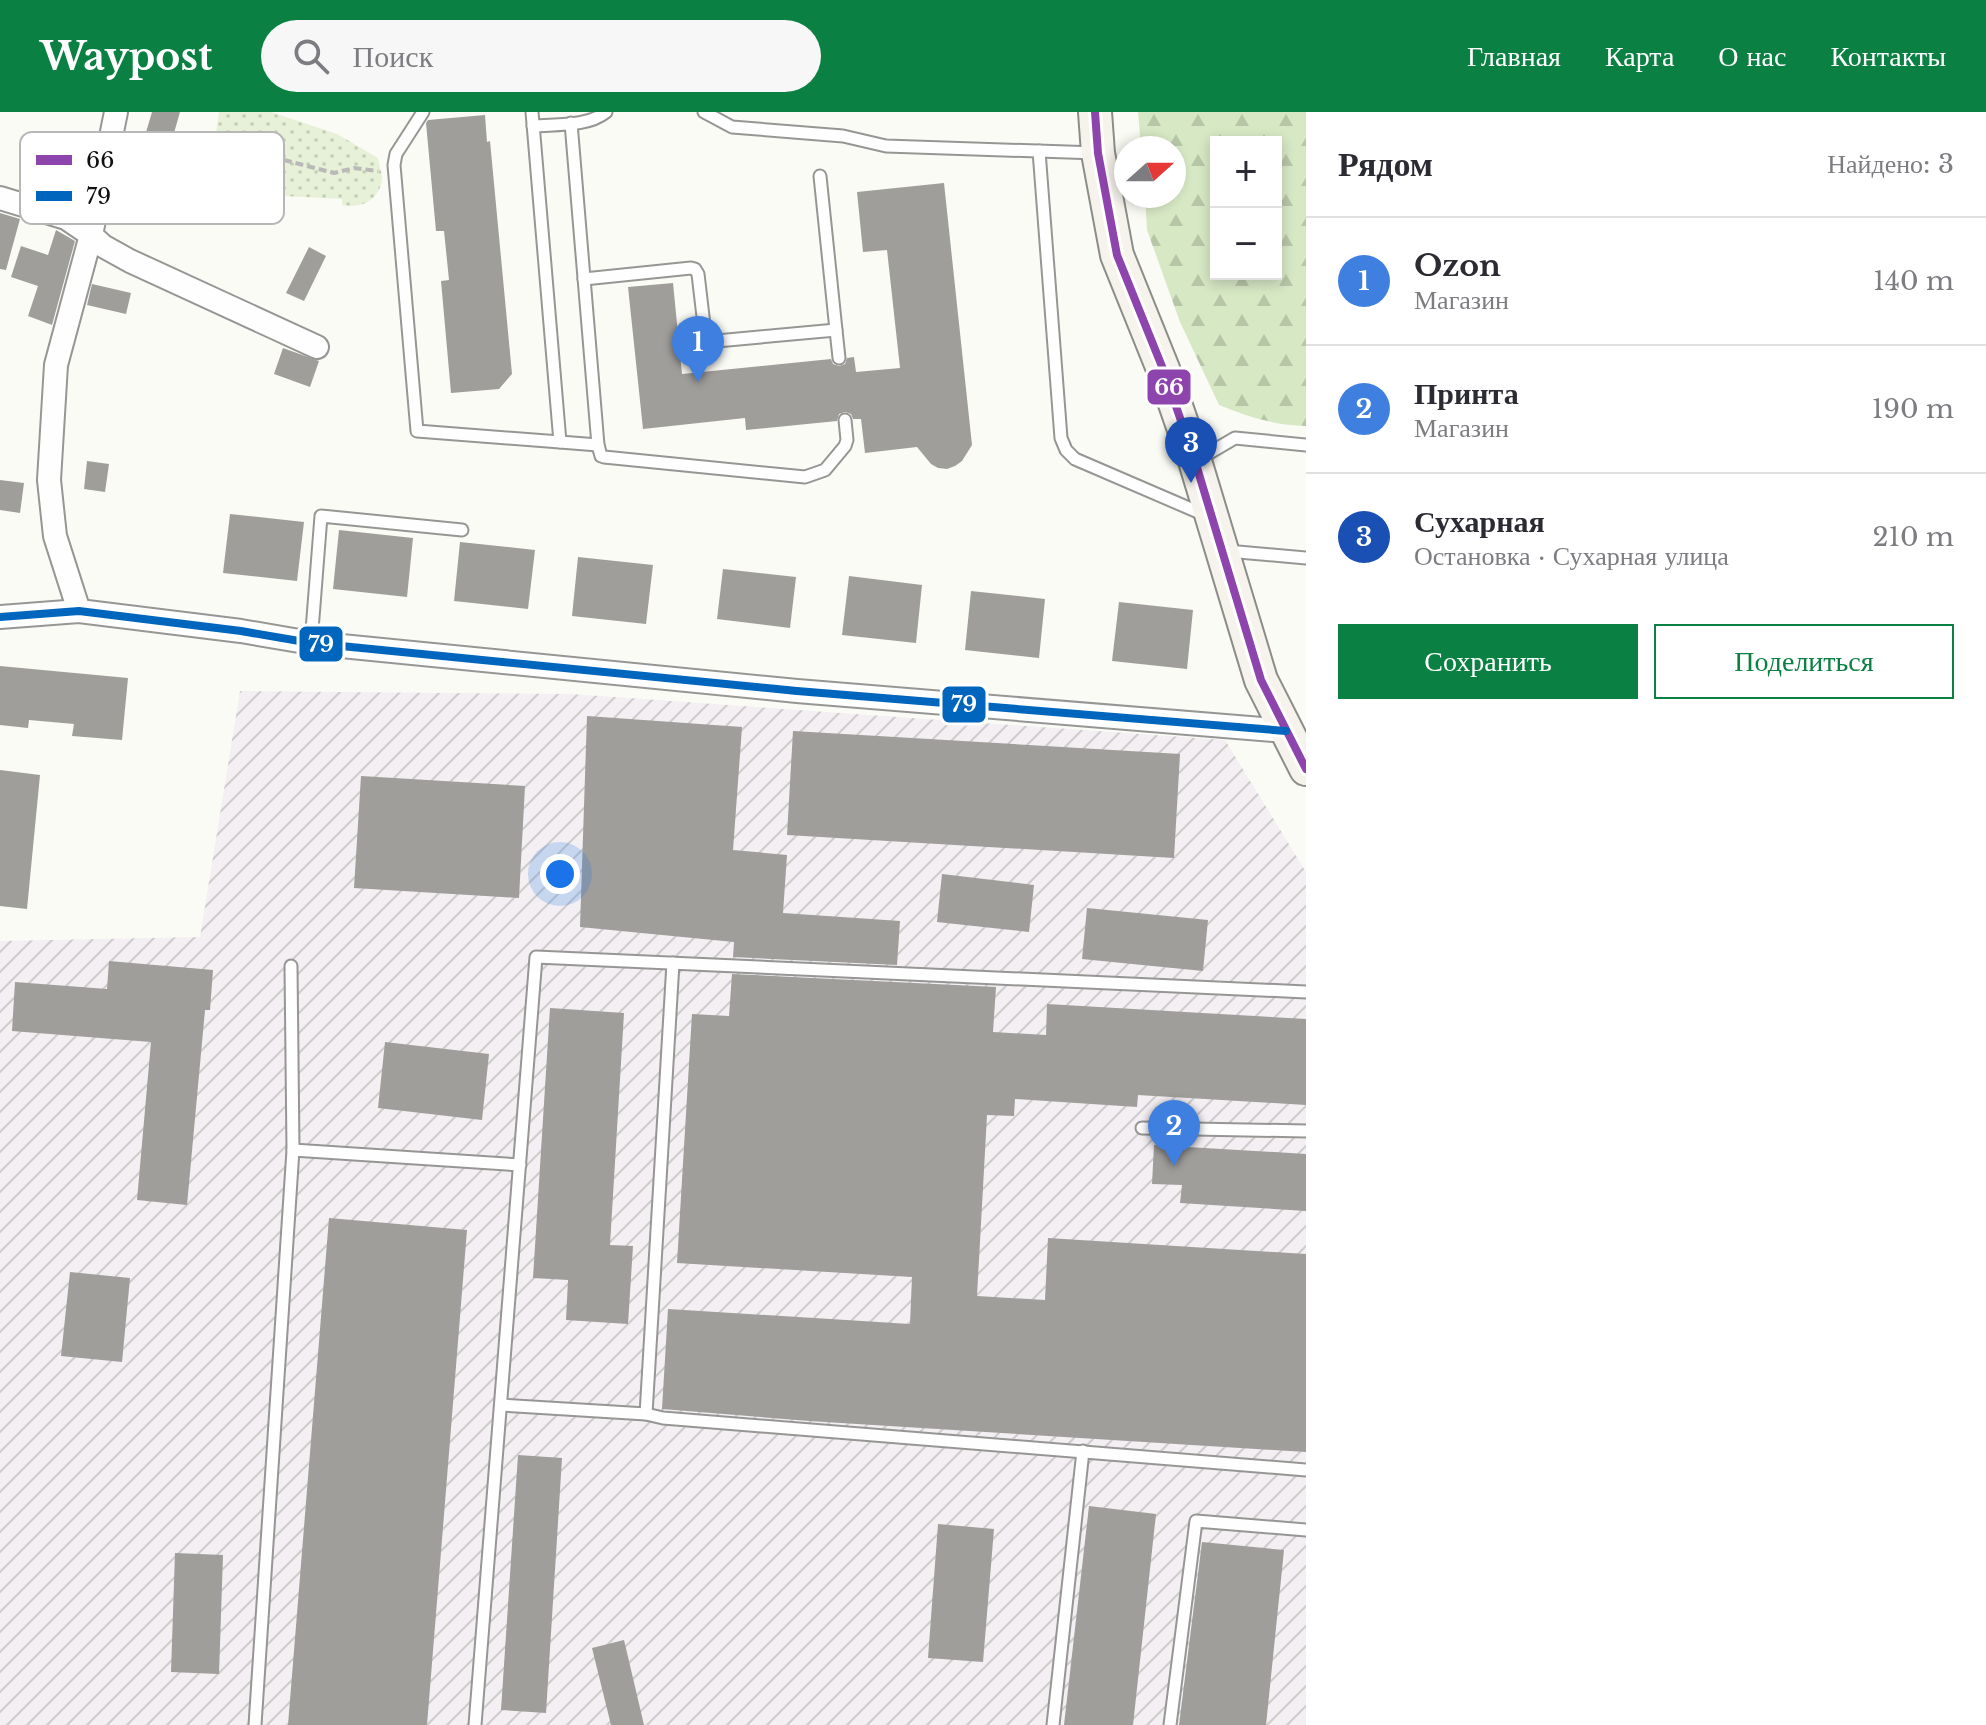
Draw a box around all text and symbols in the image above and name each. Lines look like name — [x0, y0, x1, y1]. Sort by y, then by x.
search box — [261, 20, 821, 92]
text: Waypost — [40, 33, 213, 80]
icon: search — [289, 34, 333, 78]
text: Поиск — [353, 38, 433, 75]
text: Главная — [1467, 39, 1561, 74]
text: Карта — [1605, 39, 1674, 74]
text: О нас — [1718, 39, 1786, 74]
text: Контакты — [1830, 39, 1946, 74]
legend — [20, 132, 284, 224]
north arrow — [1114, 136, 1186, 208]
map controls — [1210, 136, 1282, 280]
button: + — [1210, 136, 1282, 208]
text: Рядом — [1338, 143, 1433, 185]
text: 66 — [86, 147, 114, 174]
text: Найдено: 3 — [1827, 148, 1954, 180]
text: 79 — [86, 183, 111, 210]
button: − — [1210, 208, 1282, 280]
text: Ozon — [1414, 247, 1501, 284]
text: 1 — [1358, 265, 1370, 297]
text: 140 m — [1873, 265, 1954, 297]
text: Магазин — [1414, 284, 1509, 316]
pin: 1 — [672, 316, 724, 382]
line badge: 66 — [1146, 368, 1192, 406]
text: 66 — [1154, 374, 1184, 401]
text: Принта — [1414, 375, 1519, 412]
text: 2 — [1356, 393, 1372, 425]
text: 190 m — [1872, 393, 1954, 425]
text: Магазин — [1414, 412, 1509, 444]
pin: 3 — [1165, 417, 1217, 483]
text: Сухарная — [1414, 503, 1545, 540]
text: 3 — [1356, 521, 1372, 553]
text: 210 m — [1872, 521, 1954, 553]
text: Остановка · Сухарная улица — [1414, 540, 1729, 572]
button: Сохранить — [1338, 624, 1638, 699]
button: Поделиться — [1654, 624, 1954, 699]
line badge: 79 — [298, 625, 344, 663]
text: 79 — [308, 631, 334, 658]
line badge: 79 — [941, 685, 987, 724]
text: 79 — [951, 691, 977, 718]
your location — [540, 854, 580, 894]
pin: 2 — [1148, 1100, 1200, 1166]

